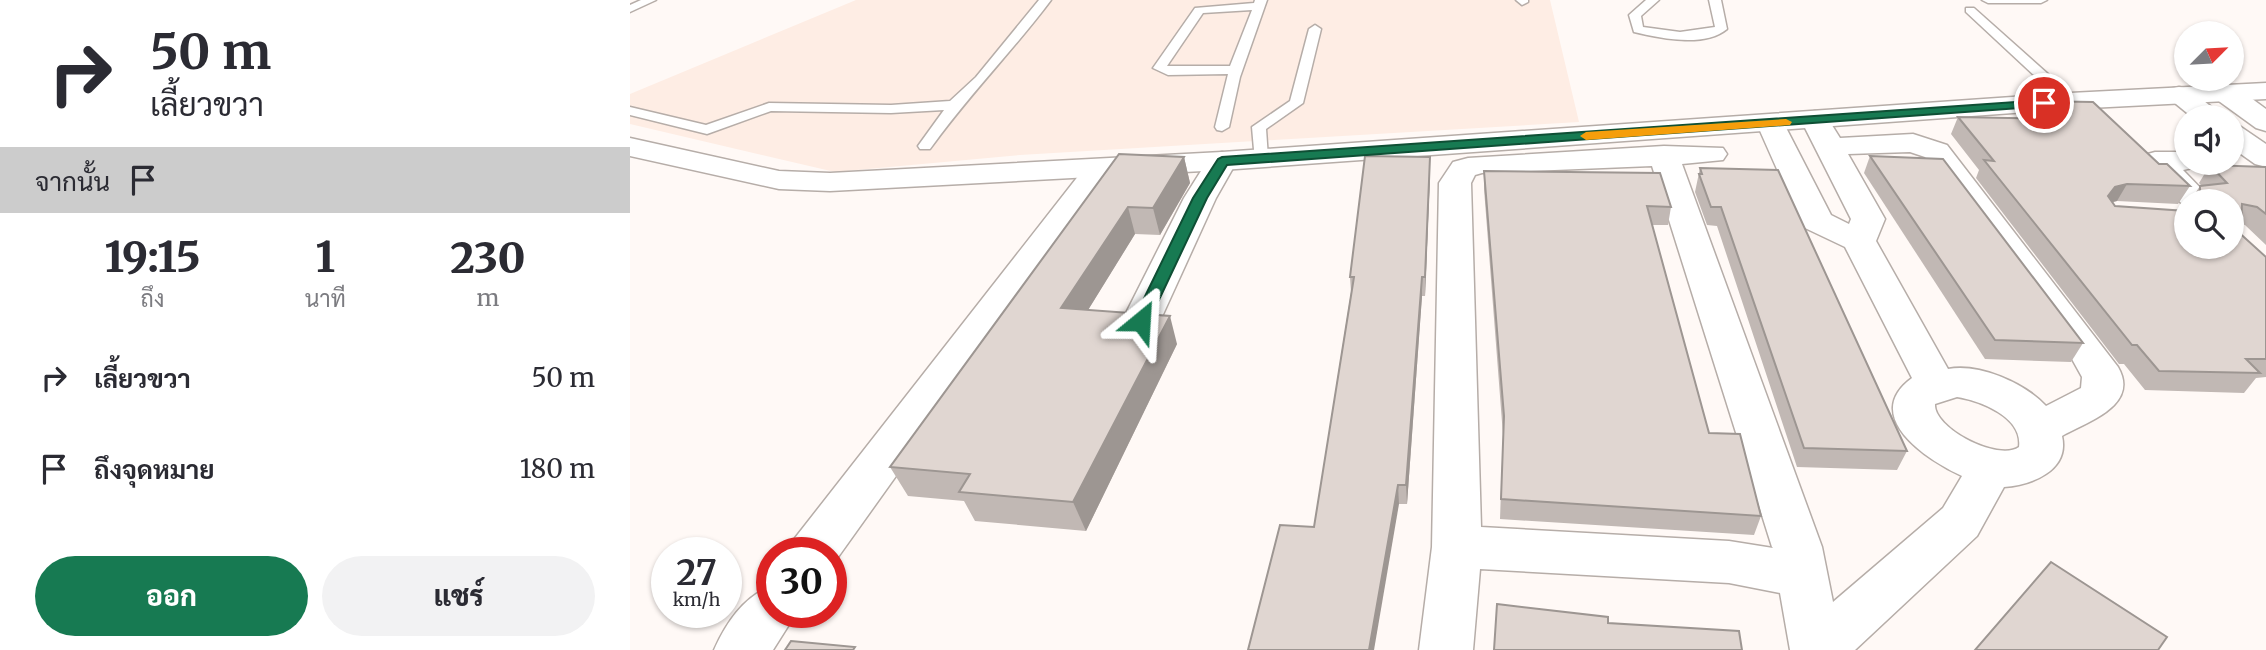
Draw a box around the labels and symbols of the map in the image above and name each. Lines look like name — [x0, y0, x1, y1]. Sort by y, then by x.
north arrow — [2174, 21, 2244, 91]
pin — [2014, 73, 2074, 133]
position arrow — [1104, 284, 1178, 358]
speed limit sign: 30 — [756, 537, 847, 628]

